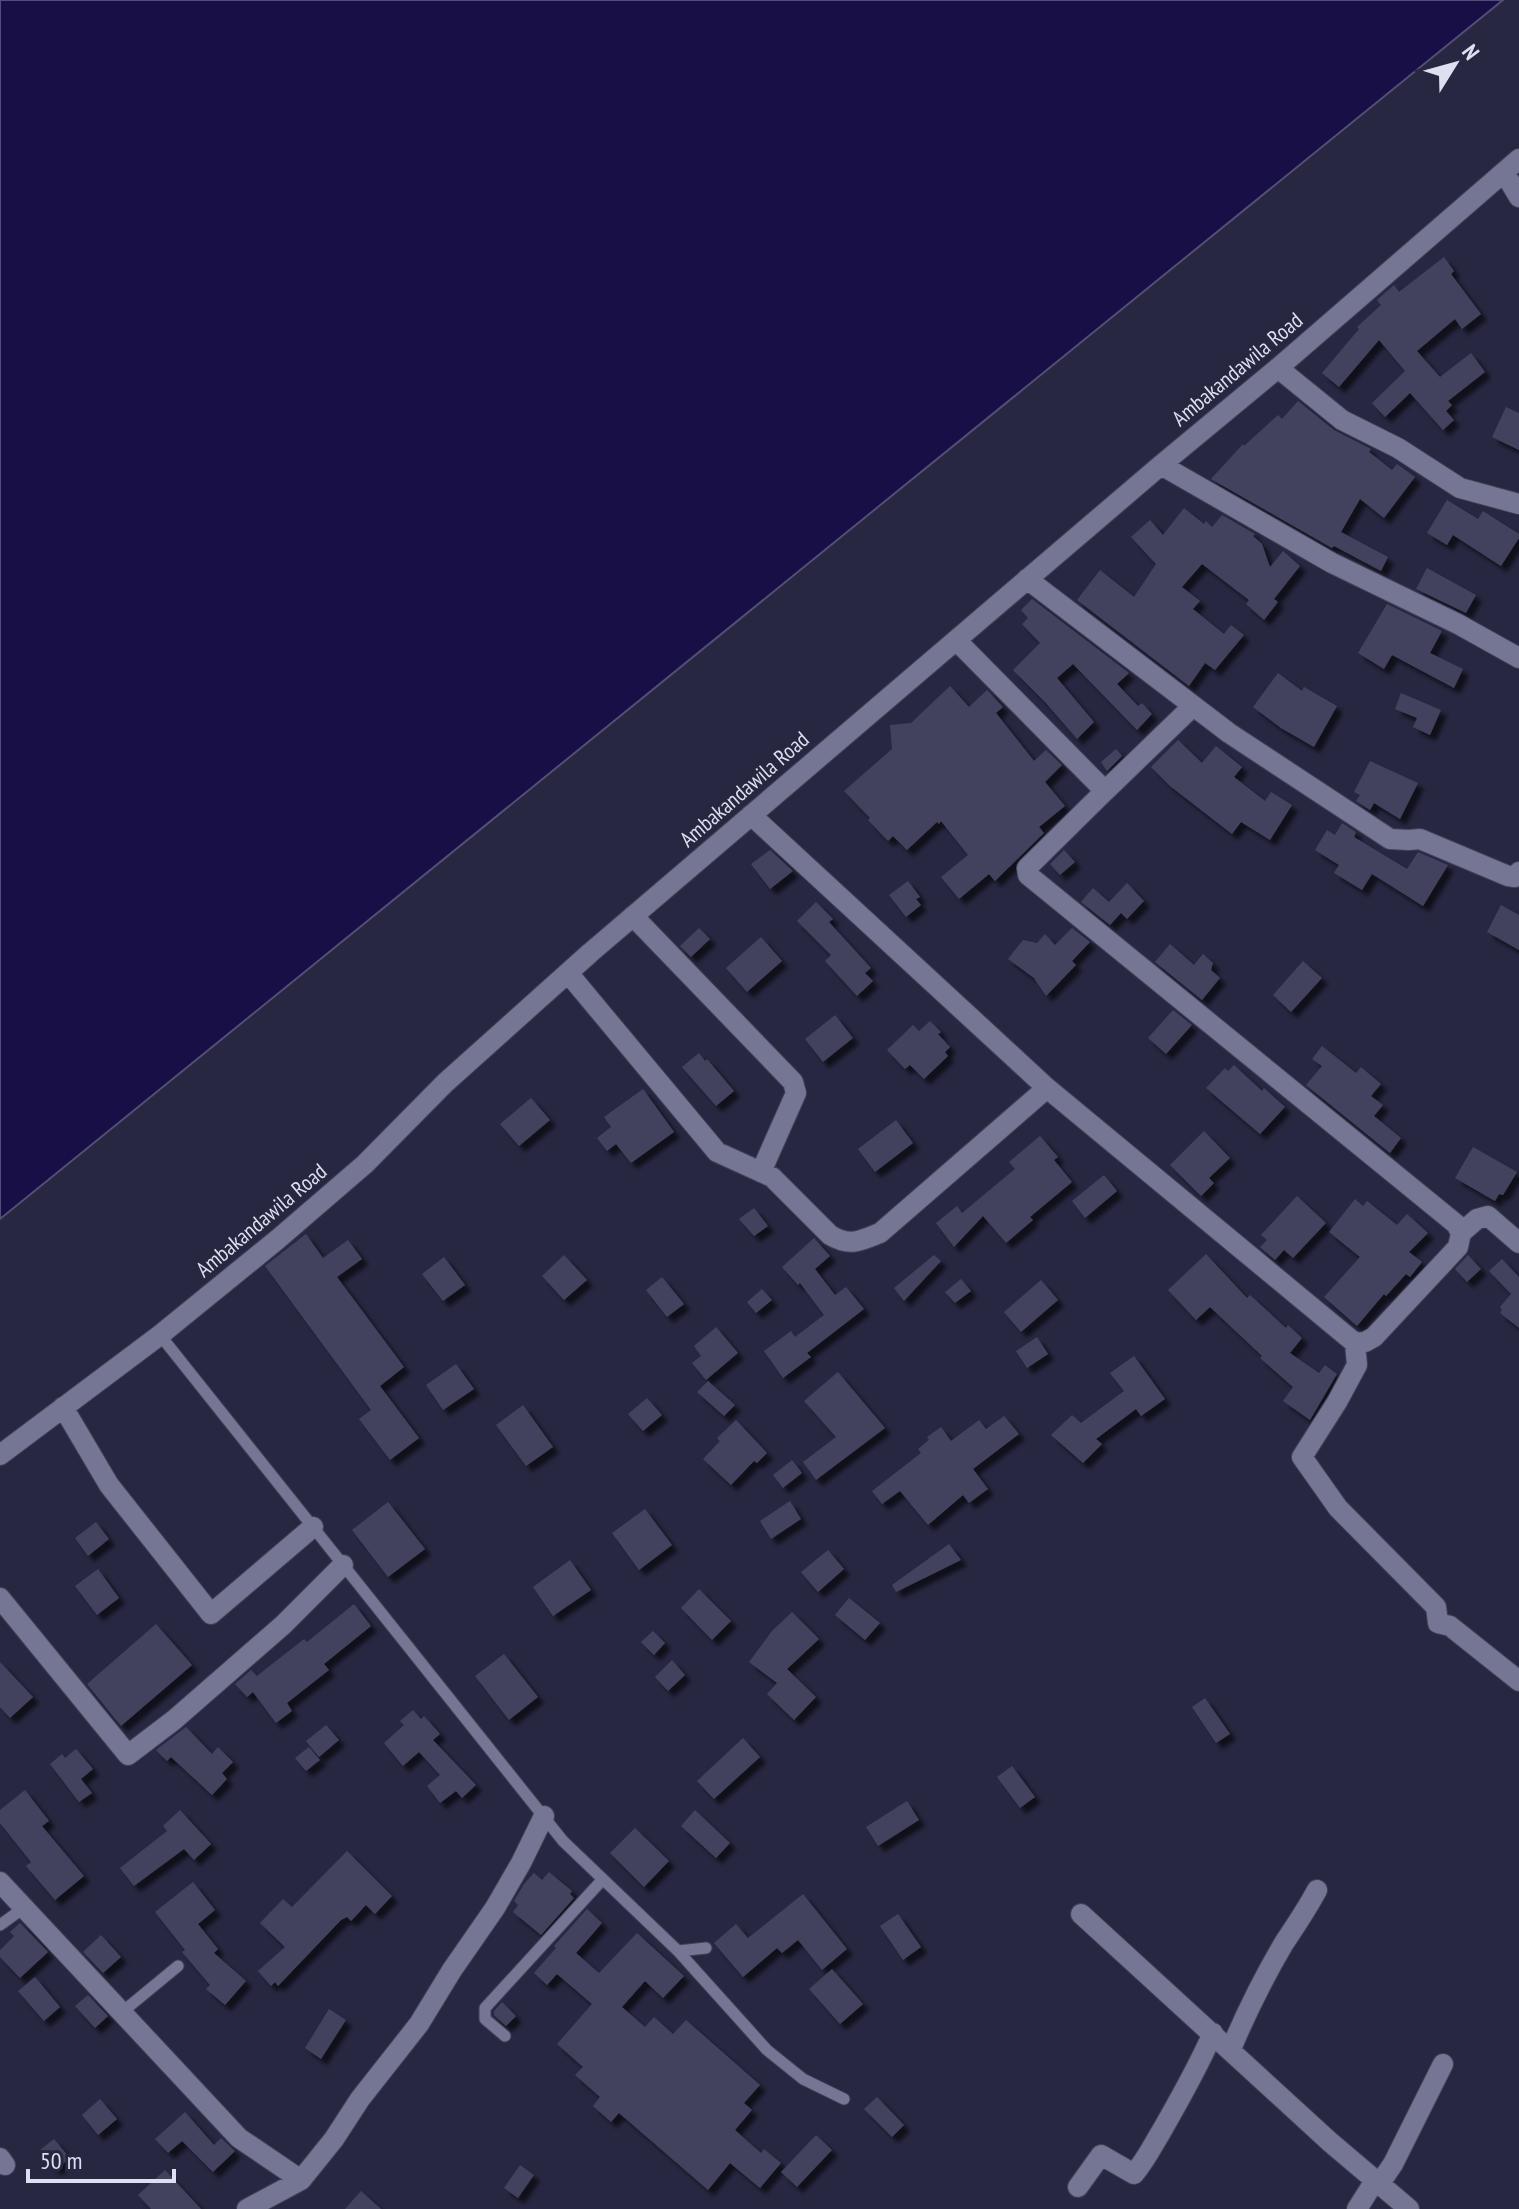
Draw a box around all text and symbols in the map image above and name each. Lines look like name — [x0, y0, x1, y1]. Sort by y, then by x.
north arrow — [1415, 24, 1495, 104]
text: N — [1456, 39, 1486, 65]
street label: Ambakandawila Road — [1166, 306, 1308, 432]
street label: Ambakandawila Road — [674, 725, 814, 853]
street label: Ambakandawila Road — [190, 1157, 332, 1283]
scale bar — [28, 2133, 174, 2183]
text: 50 m — [40, 2145, 82, 2176]

